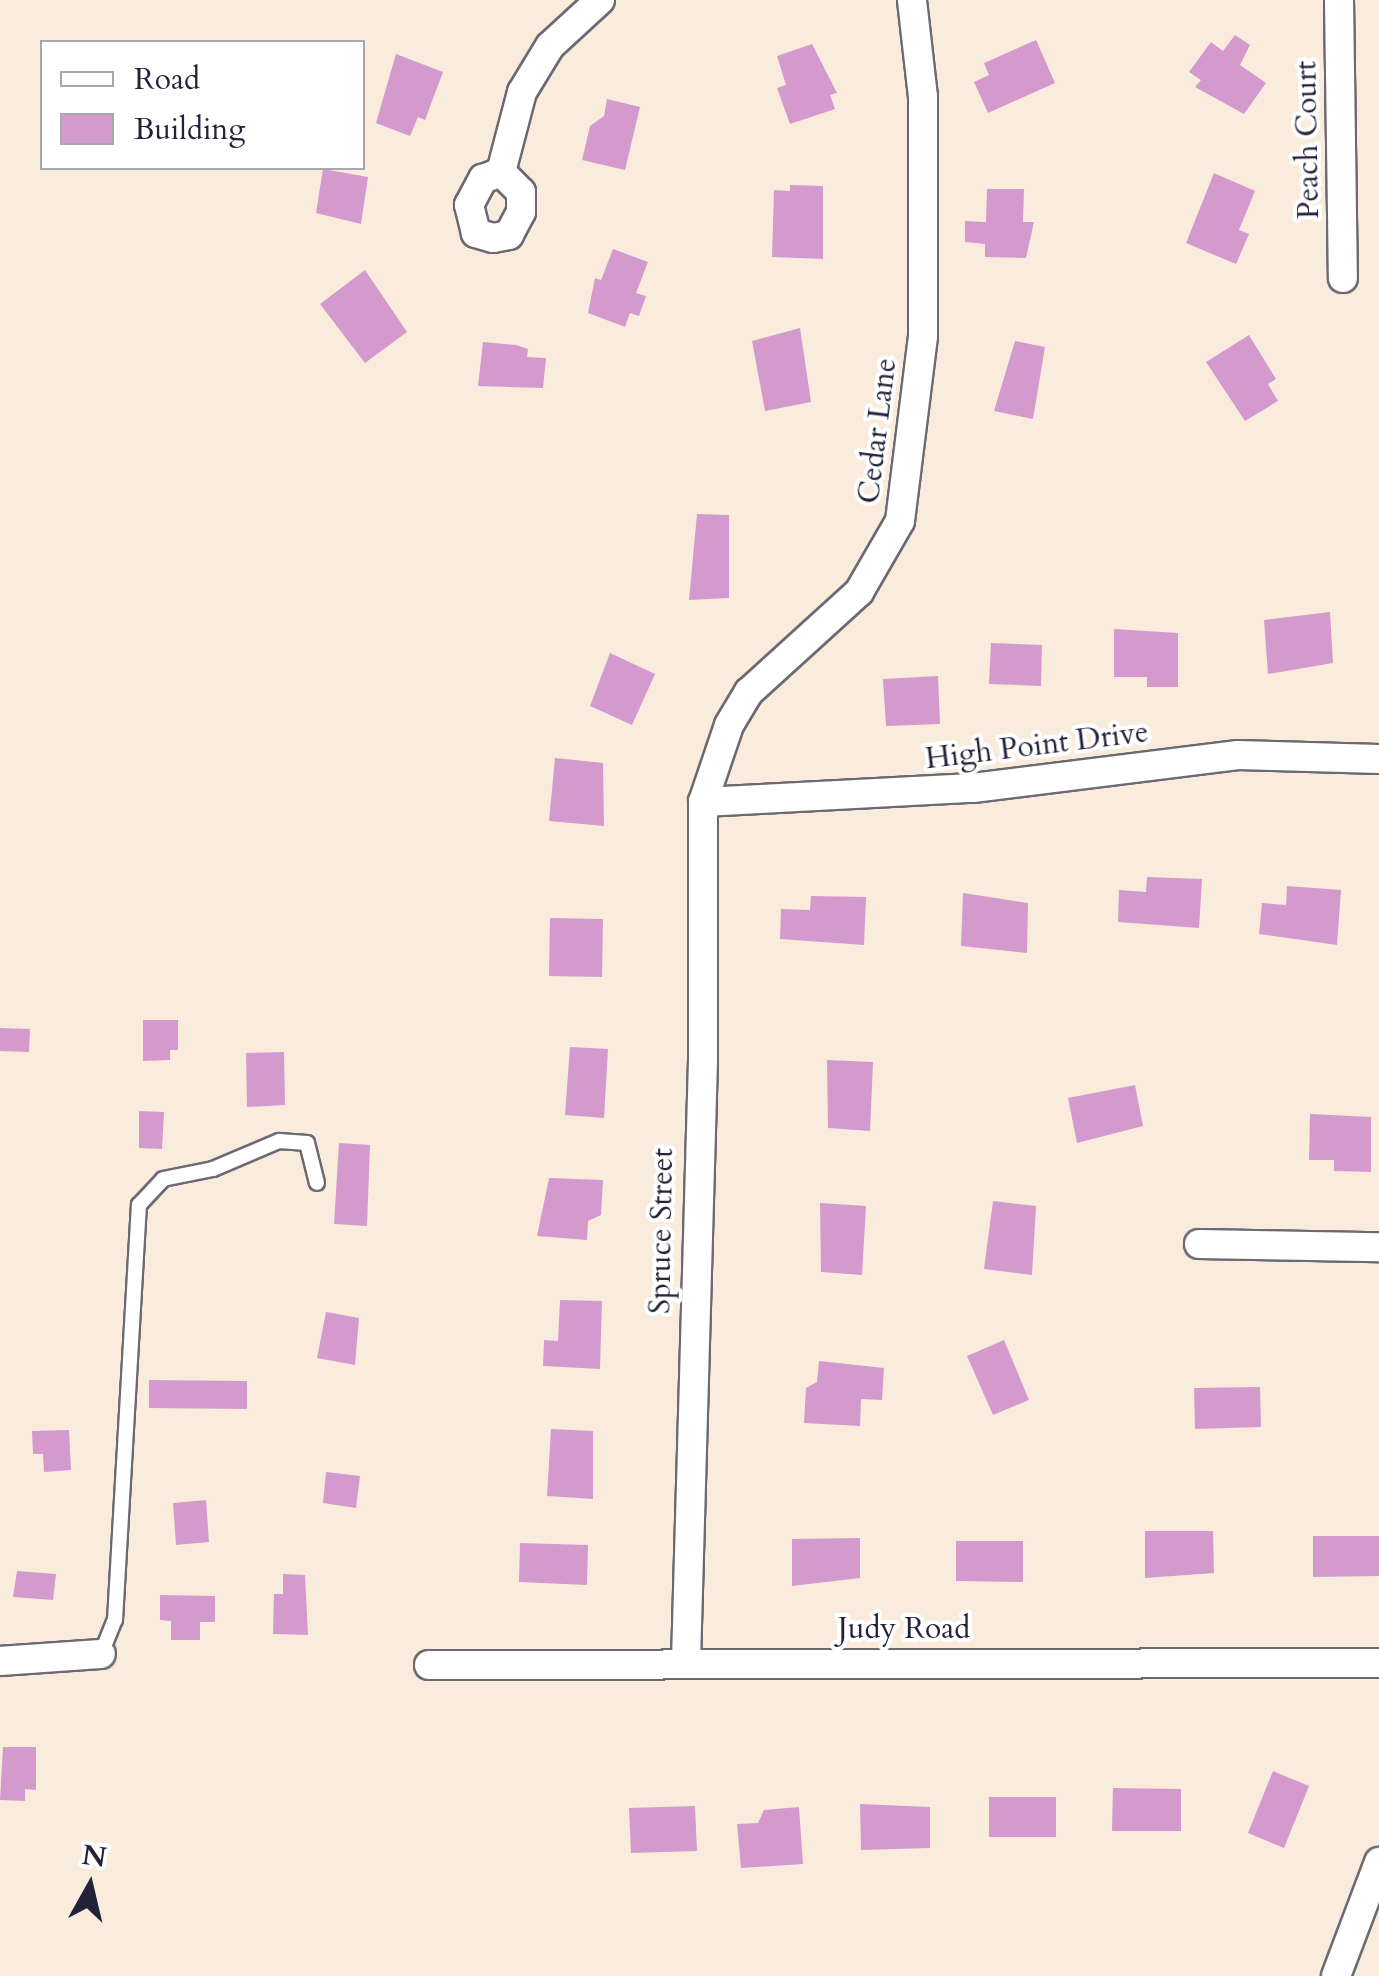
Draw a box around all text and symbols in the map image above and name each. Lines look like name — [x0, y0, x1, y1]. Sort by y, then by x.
legend — [40, 40, 365, 170]
text: Road — [134, 59, 200, 100]
street label: Peach Court — [1289, 60, 1327, 220]
text: Building — [134, 109, 245, 150]
street label: Cedar Lane — [851, 356, 905, 506]
street label: High Point Drive — [923, 714, 1151, 778]
street label: Spruce Street — [643, 1148, 681, 1314]
street label: Judy Road — [838, 1611, 970, 1647]
north arrow — [40, 1836, 140, 1936]
text: N — [79, 1836, 109, 1877]

